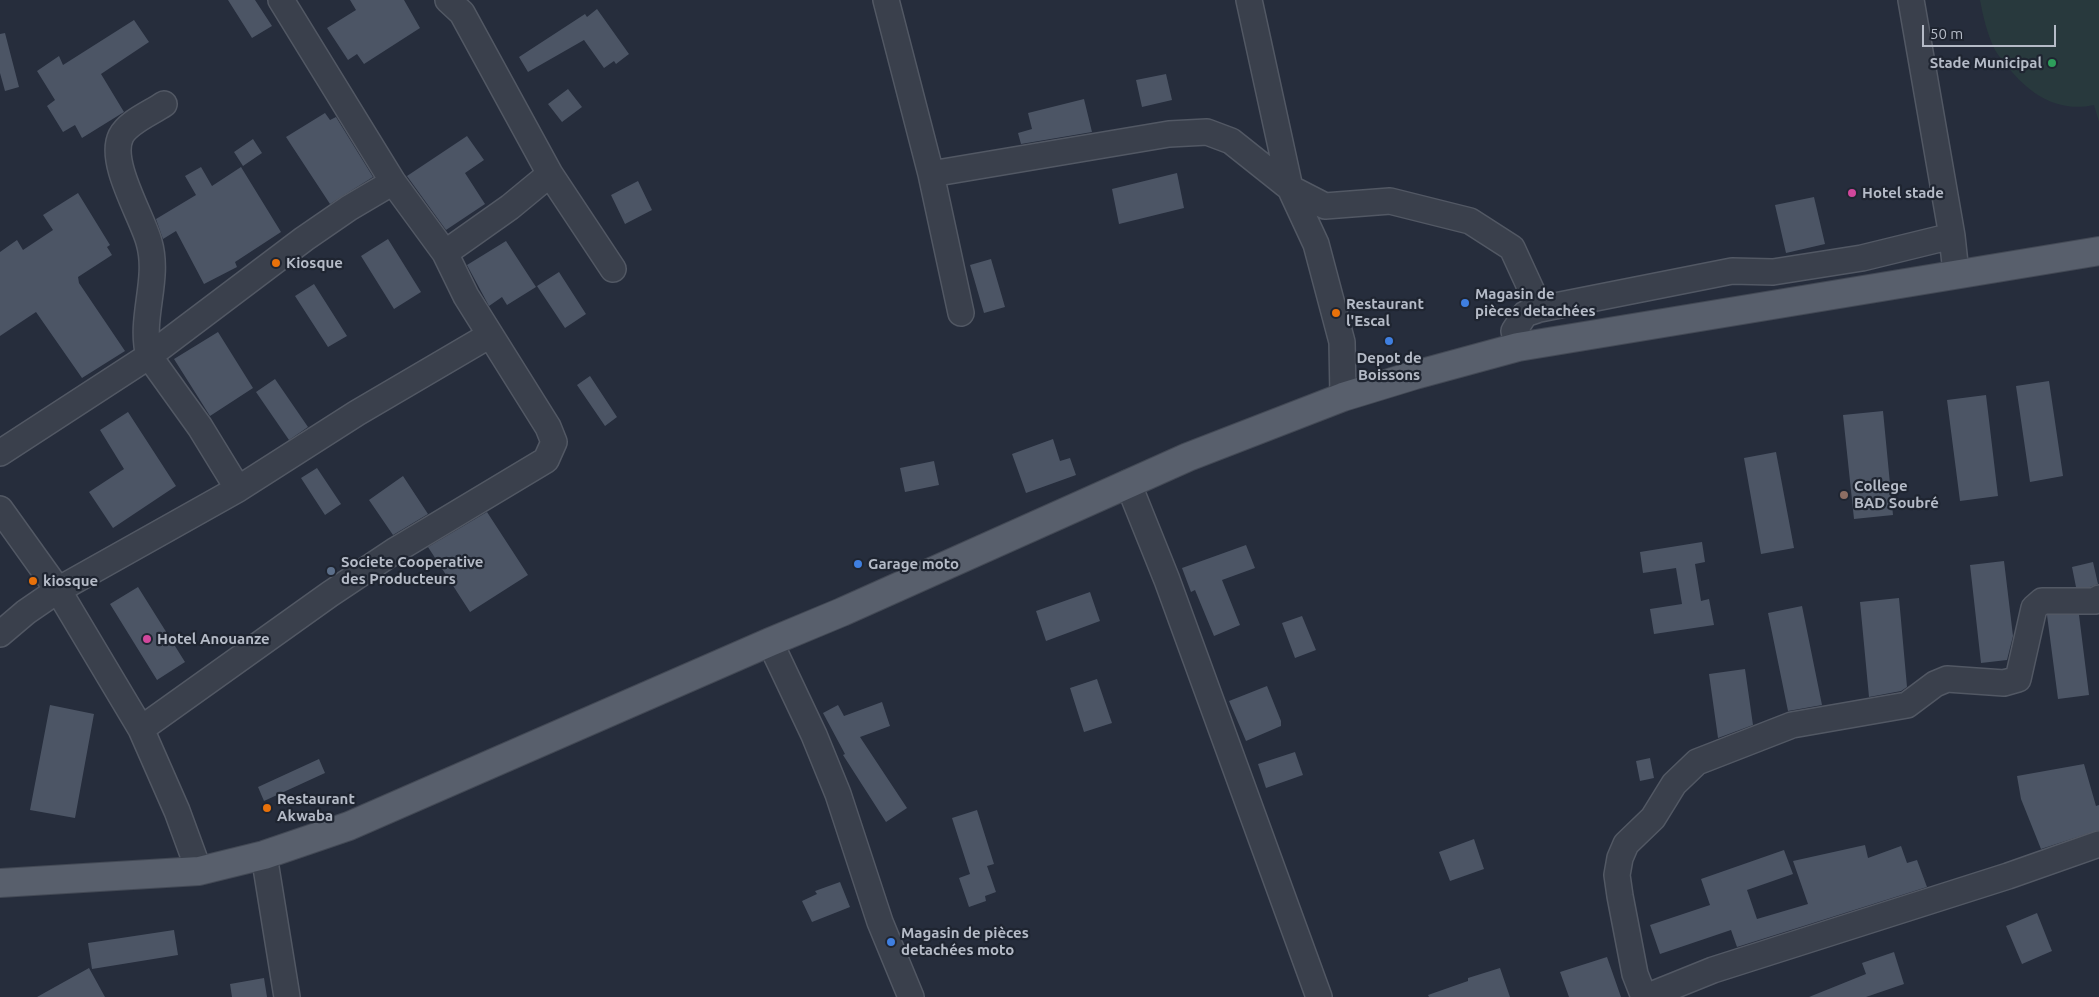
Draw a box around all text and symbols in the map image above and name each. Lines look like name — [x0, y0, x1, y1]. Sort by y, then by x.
scale bar — [1924, 15, 2058, 47]
text: 50 m — [1930, 25, 1963, 42]
place label: Stade Municipal — [1930, 54, 2042, 72]
marker: Stade Municipal — [2046, 57, 2058, 69]
place label: Hotel stade — [1862, 184, 1944, 202]
marker: Hotel stade — [1846, 187, 1858, 199]
place label: Kiosque — [286, 254, 343, 272]
marker: Kiosque — [270, 257, 282, 269]
place label: Magasin de pièces detachées — [1475, 285, 1596, 320]
place label: Restaurant l'Escal — [1346, 295, 1424, 330]
marker: Magasin de pièces detachées — [1459, 297, 1471, 309]
marker: Restaurant l'Escal — [1330, 307, 1342, 319]
marker: Depot de Boissons — [1383, 335, 1395, 347]
place label: Depot de Boissons — [1356, 349, 1422, 384]
place label: College BAD Soubré — [1854, 477, 1939, 512]
marker: College BAD Soubré — [1838, 489, 1850, 501]
place label: Societe Cooperative des Producteurs — [341, 553, 483, 588]
place label: Garage moto — [868, 555, 959, 573]
marker: Garage moto — [852, 558, 864, 570]
marker: Societe Cooperative des Producteurs — [325, 565, 337, 577]
place label: kiosque — [43, 572, 98, 590]
marker: kiosque — [27, 575, 39, 587]
place label: Hotel Anouanze — [157, 630, 270, 648]
marker: Hotel Anouanze — [141, 633, 153, 645]
place label: Restaurant Akwaba — [277, 790, 355, 825]
marker: Restaurant Akwaba — [261, 802, 273, 814]
place label: Magasin de pièces detachées moto — [901, 924, 1029, 959]
marker: Magasin de pièces detachées moto — [885, 936, 897, 948]

